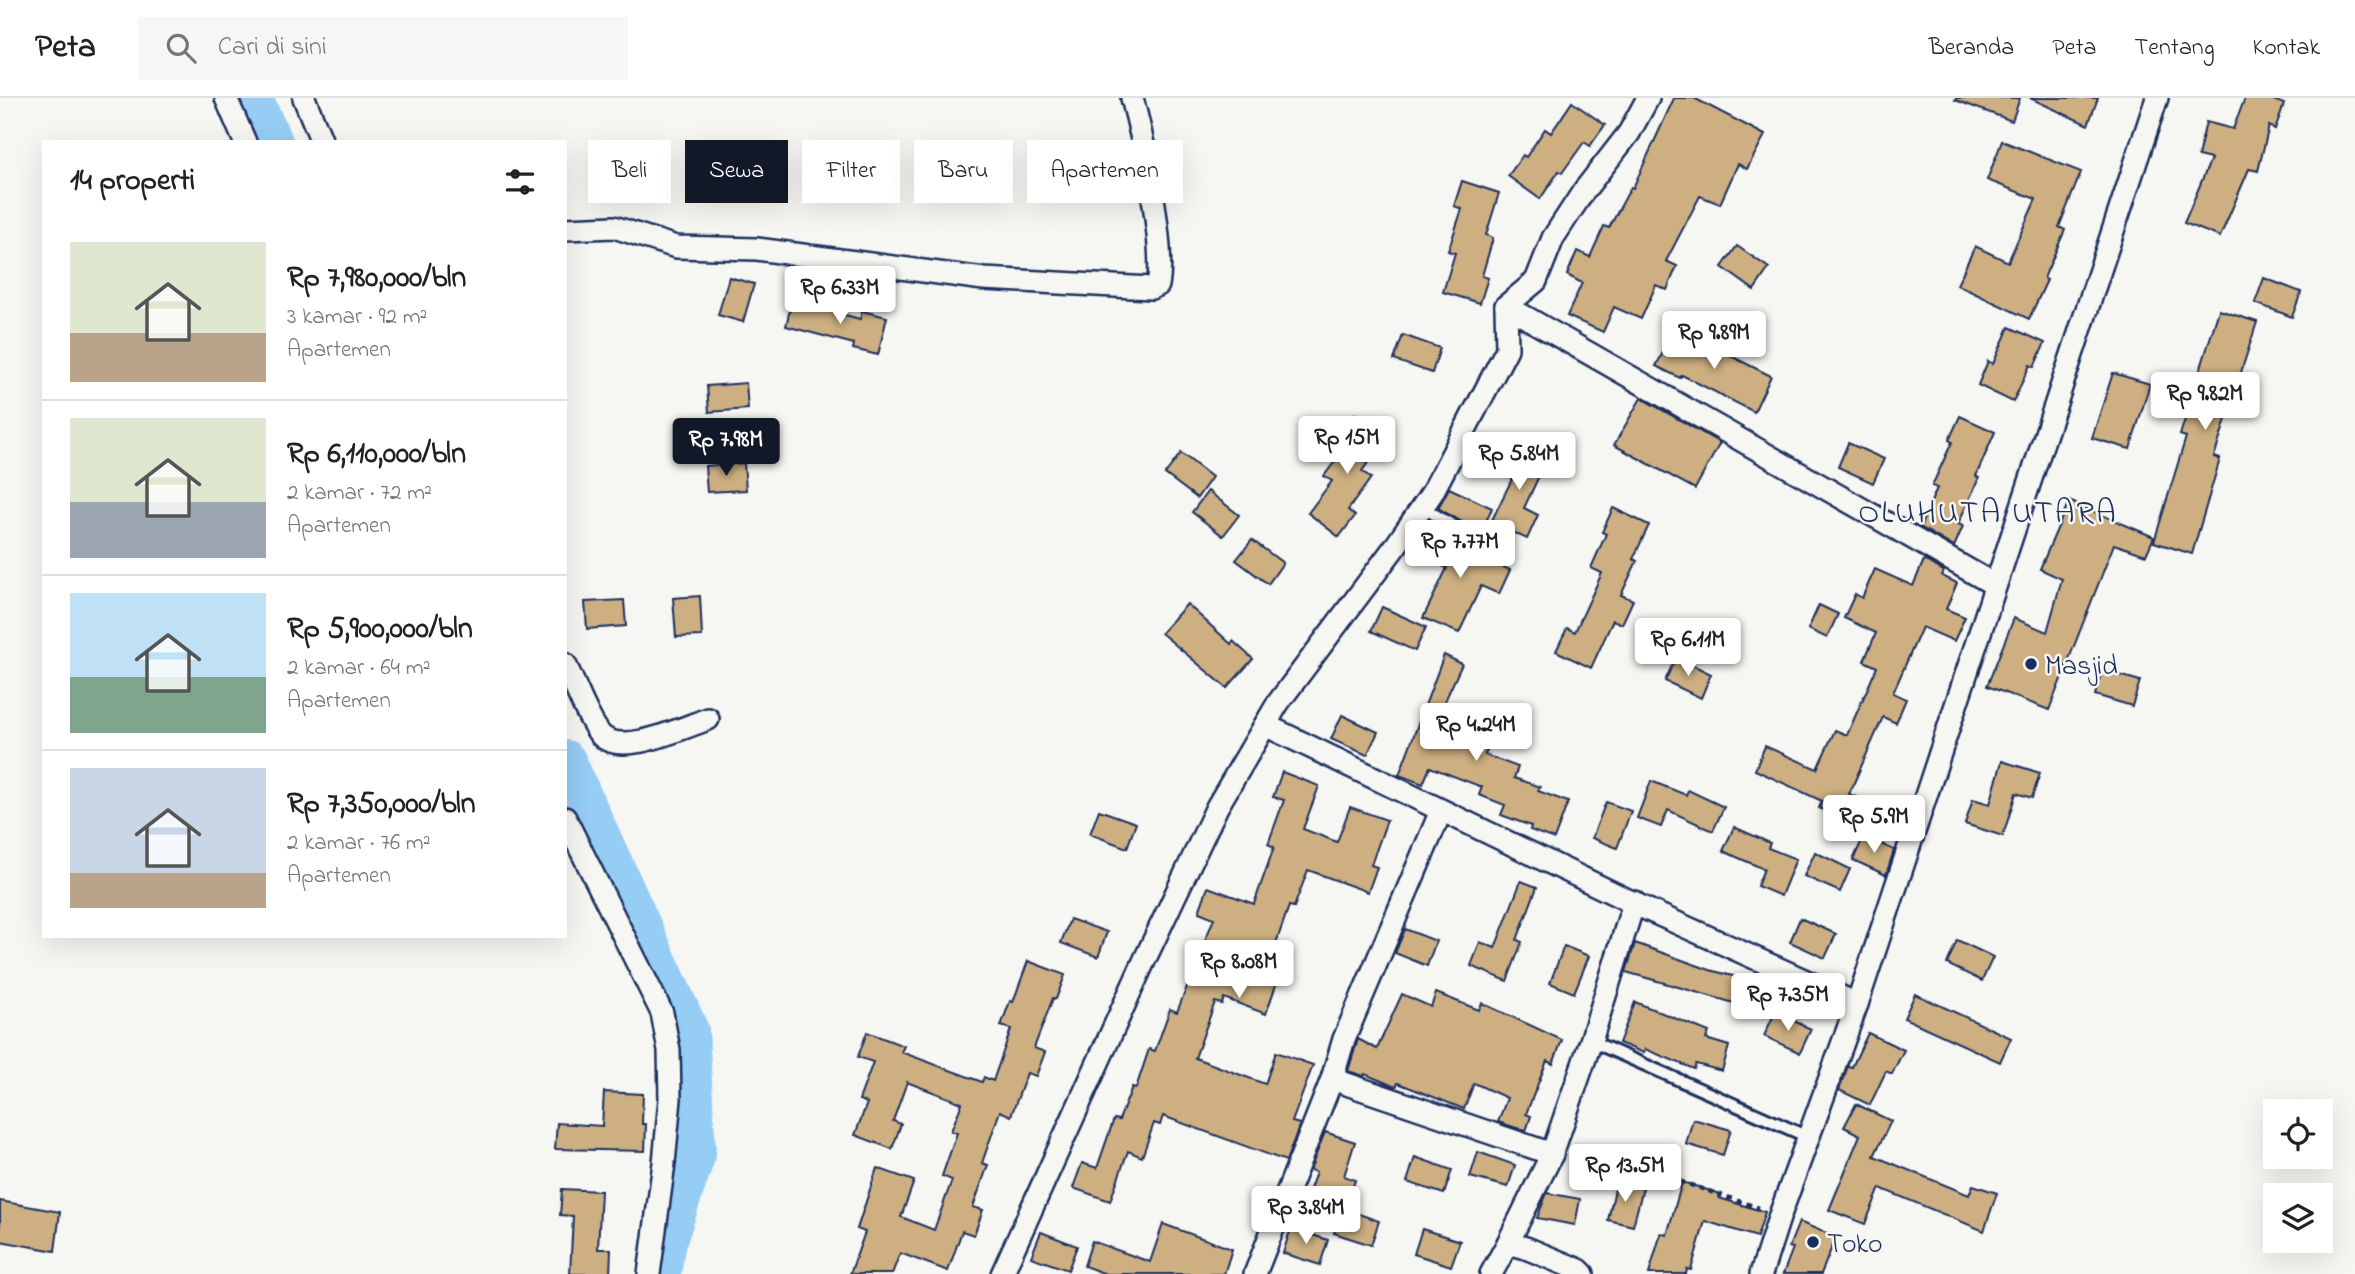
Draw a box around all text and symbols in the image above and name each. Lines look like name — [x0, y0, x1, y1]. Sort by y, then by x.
search box — [138, 17, 628, 80]
text: Peta — [35, 24, 96, 72]
icon: search — [162, 29, 200, 67]
text: Cari di sini — [218, 29, 327, 67]
text: Beranda — [1929, 31, 2014, 66]
text: Peta — [2052, 31, 2097, 66]
text: Tentang — [2135, 31, 2215, 66]
text: Kontak — [2253, 31, 2320, 66]
chip: Beli — [588, 140, 671, 203]
chip: Sewa — [685, 140, 788, 203]
chip: Filter — [802, 140, 900, 203]
chip: Baru — [914, 140, 1013, 203]
chip: Apartemen — [1027, 140, 1183, 203]
text: 14 properti — [70, 160, 195, 204]
icon: filters — [501, 163, 539, 201]
text: Rp 7,980,000/bln — [287, 257, 466, 301]
pin: Rp 6.33M — [768, 266, 912, 326]
icon: home — [126, 270, 210, 354]
text: Rp 6.33M — [801, 272, 879, 305]
text: 3 kamar · 92 m² — [287, 301, 427, 334]
pin: Rp 9.89M — [1642, 312, 1786, 371]
text: Rp 9.89M — [1678, 317, 1750, 350]
text: Apartemen — [287, 334, 391, 367]
pin: Rp 9.82M — [2133, 372, 2277, 432]
text: Rp 9.82M — [2167, 378, 2243, 411]
pin: Rp 15M — [1290, 416, 1404, 476]
pin: Rp 7.98M — [654, 418, 798, 478]
text: Rp 15M — [1314, 422, 1380, 455]
text: Rp 7.98M — [689, 424, 763, 457]
pin: Rp 5.84M — [1447, 432, 1591, 492]
text: Rp 6,110,000/bln — [287, 433, 466, 477]
text: Rp 5.84M — [1479, 438, 1559, 471]
icon: home — [126, 446, 210, 530]
text: 2 kamar · 72 m² — [287, 477, 432, 510]
district label: OLUHUTA UTARA — [1858, 491, 2118, 538]
text: Apartemen — [287, 510, 391, 543]
pin: Rp 7.77M — [1388, 520, 1532, 580]
text: Rp 7.77M — [1421, 526, 1499, 559]
text: Rp 5,900,000/bln — [287, 608, 473, 652]
pin: Rp 6.11M — [1616, 618, 1760, 678]
icon: home — [126, 621, 210, 705]
text: Rp 6.11M — [1651, 624, 1725, 657]
place label: Masjid — [2045, 647, 2118, 688]
text: 2 kamar · 64 m² — [287, 652, 431, 685]
marker: Masjid — [2023, 656, 2039, 672]
text: Apartemen — [287, 685, 391, 718]
pin: Rp 4.24M — [1404, 704, 1548, 763]
text: Rp 4.24M — [1436, 709, 1516, 742]
text: Rp 7,350,000/bln — [287, 783, 476, 827]
icon: home — [126, 796, 210, 880]
pin: Rp 5.9M — [1809, 796, 1939, 855]
text: Rp 5.9M — [1839, 801, 1909, 834]
text: 2 kamar · 76 m² — [287, 827, 431, 860]
text: Apartemen — [287, 860, 391, 893]
pin: Rp 8.08M — [1167, 940, 1311, 1000]
text: Rp 8.08M — [1201, 946, 1277, 979]
pin: Rp 7.35M — [1716, 974, 1860, 1033]
text: Rp 7.35M — [1747, 979, 1829, 1012]
map controls — [2263, 1099, 2333, 1253]
button: locate — [2263, 1099, 2333, 1169]
pin: Rp 13.5M — [1553, 1144, 1697, 1204]
text: Rp 13.5M — [1585, 1150, 1665, 1183]
button: layers — [2263, 1183, 2333, 1253]
pin: Rp 3.84M — [1234, 1186, 1378, 1246]
text: Rp 3.84M — [1267, 1192, 1345, 1225]
place label: Toko — [1827, 1225, 1882, 1266]
marker: Toko — [1805, 1234, 1821, 1250]

